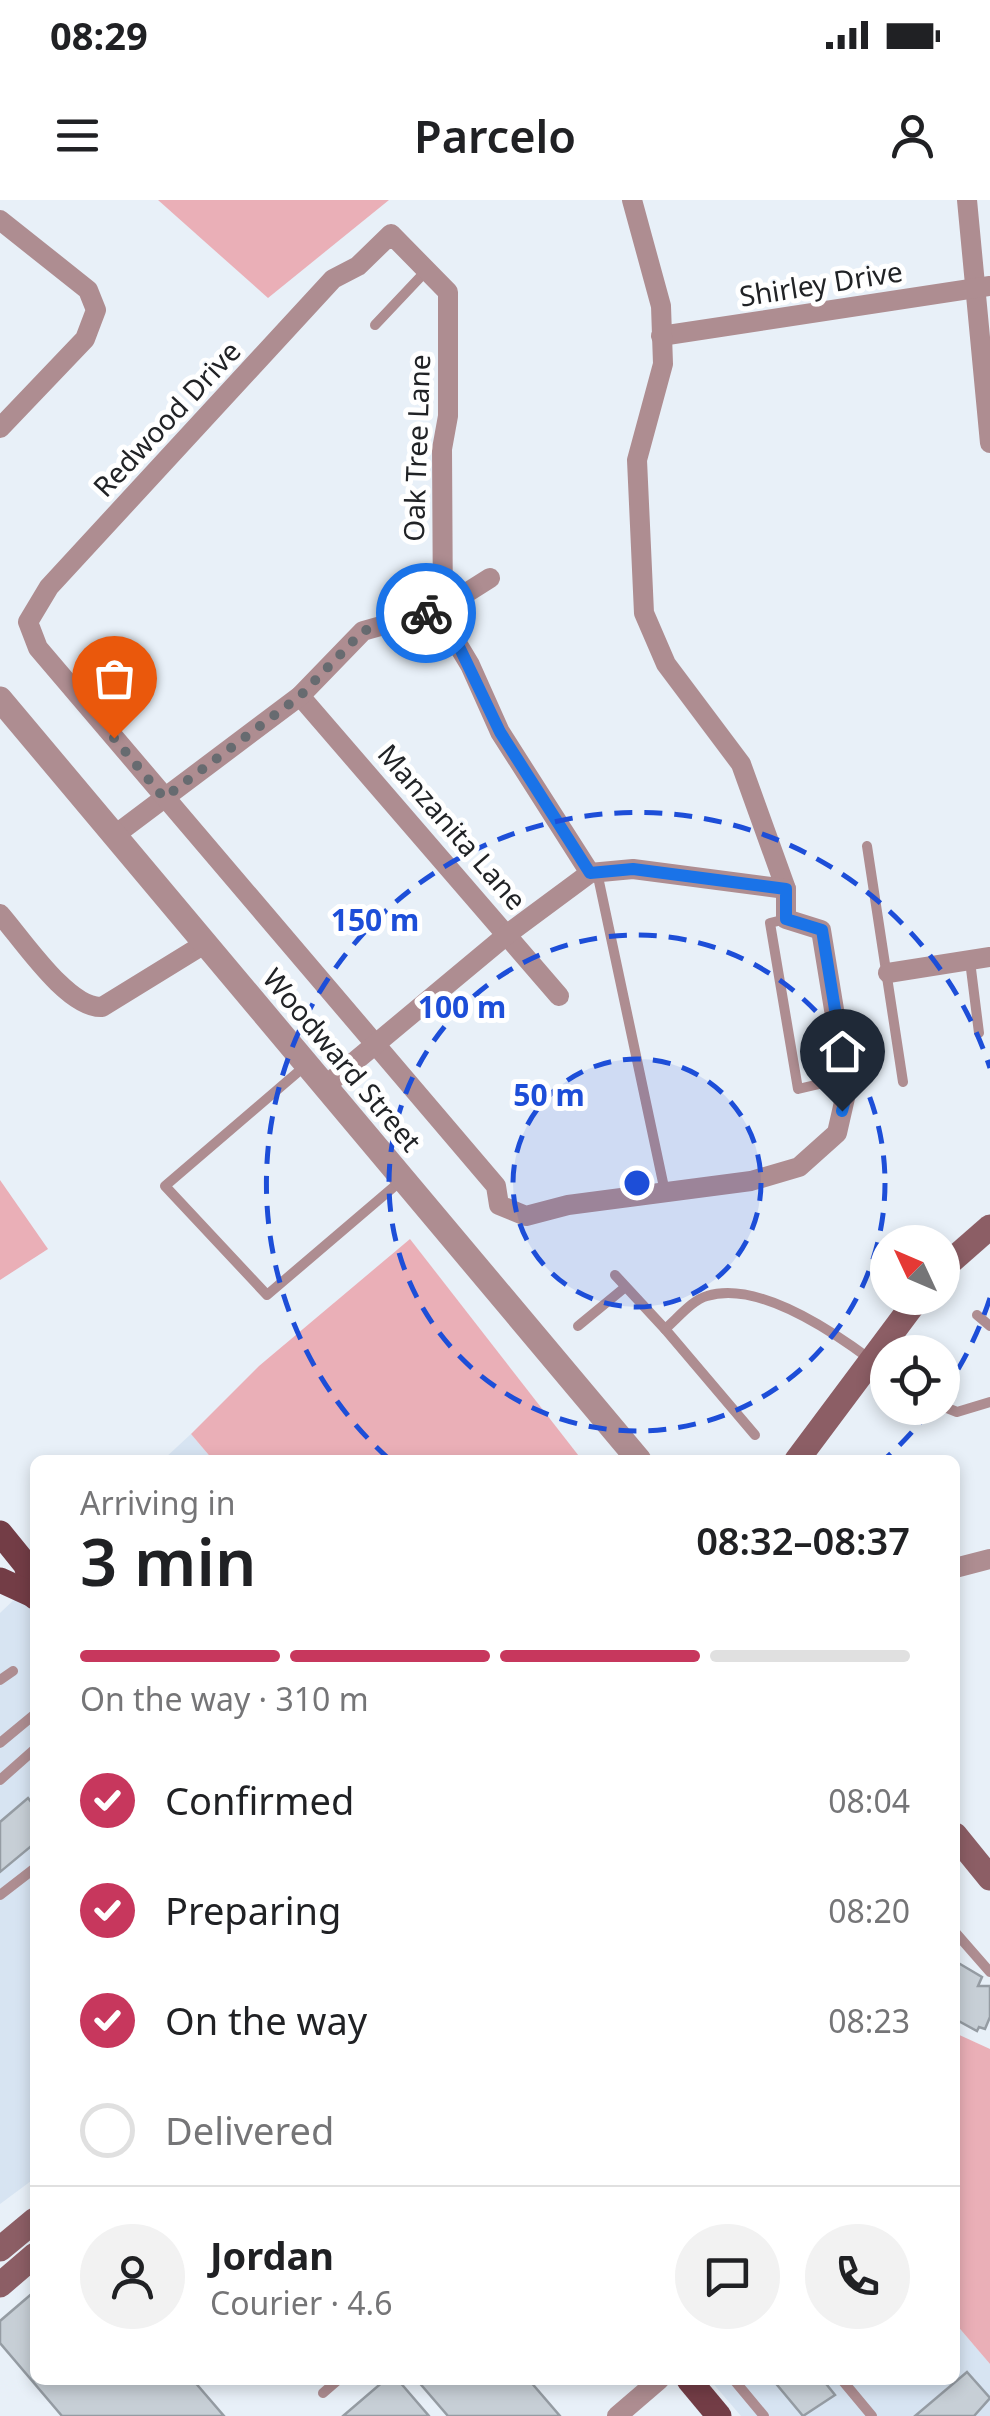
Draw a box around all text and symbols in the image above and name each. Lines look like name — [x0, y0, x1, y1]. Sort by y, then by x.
text: 08:29 — [50, 9, 148, 61]
text: Parcelo — [414, 105, 576, 166]
icon: menu — [50, 108, 105, 163]
icon: person — [885, 108, 940, 163]
street label: Shirley Drive — [737, 251, 905, 315]
street label: Redwood Drive — [84, 332, 248, 504]
street label: Oak Tree Lane — [394, 354, 438, 542]
courier — [376, 563, 476, 663]
icon: bike — [399, 586, 454, 641]
pin — [72, 636, 157, 739]
icon: bag — [87, 651, 142, 706]
street label: Manzanita Lane — [370, 735, 535, 917]
text: 150 m — [331, 899, 419, 940]
street label: Woodward Street — [255, 960, 431, 1159]
text: 100 m — [418, 986, 506, 1027]
pin — [800, 1009, 885, 1112]
icon: home — [815, 1024, 870, 1079]
text: 50 m — [513, 1074, 585, 1115]
centre of rings — [619, 1165, 655, 1201]
north arrow — [870, 1225, 960, 1315]
map controls — [870, 1225, 960, 1425]
button: locate — [870, 1335, 960, 1425]
text: Arriving in — [80, 1481, 235, 1524]
text: 08:32–08:37 — [696, 1514, 910, 1566]
text: 3 min — [80, 1517, 256, 1605]
text: On the way · 310 m — [80, 1677, 369, 1720]
icon: check — [80, 1773, 135, 1828]
text: Confirmed — [165, 1774, 354, 1826]
text: 08:04 — [828, 1779, 910, 1822]
icon: check — [80, 1883, 135, 1938]
text: Preparing — [165, 1884, 341, 1936]
text: 08:20 — [828, 1889, 910, 1932]
icon: check — [80, 1993, 135, 2048]
text: On the way — [165, 1994, 367, 2046]
text: 08:23 — [828, 1999, 910, 2042]
text: Delivered — [165, 2104, 334, 2156]
button: person — [80, 2224, 185, 2329]
button: chat — [675, 2224, 780, 2329]
button: phone — [805, 2224, 910, 2329]
text: Jordan — [210, 2229, 334, 2281]
text: Courier · 4.6 — [210, 2281, 393, 2324]

